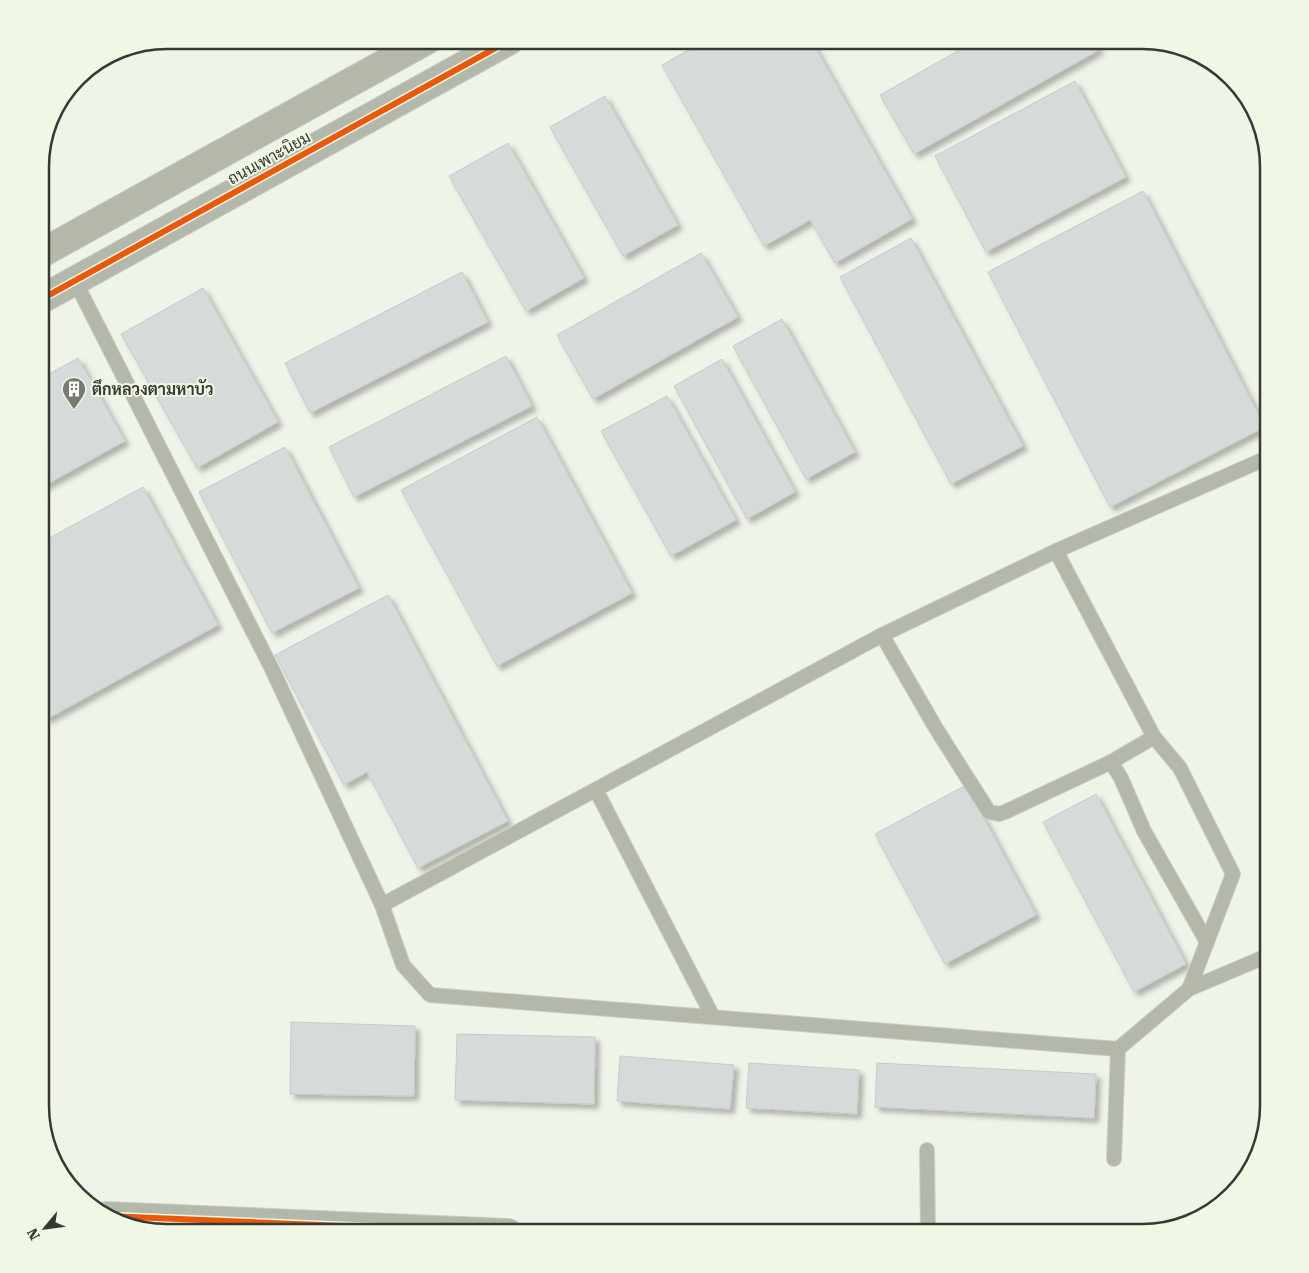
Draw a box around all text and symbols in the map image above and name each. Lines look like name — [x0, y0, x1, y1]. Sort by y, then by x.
street label: ถนนเพาะนิยม — [224, 127, 314, 189]
building icon: ตึกหลวงตามหาบัว — [61, 376, 87, 410]
place label: ตึกหลวงตามหาบัว — [92, 379, 214, 399]
north arrow — [20, 1203, 70, 1253]
text: N — [24, 1226, 43, 1243]

